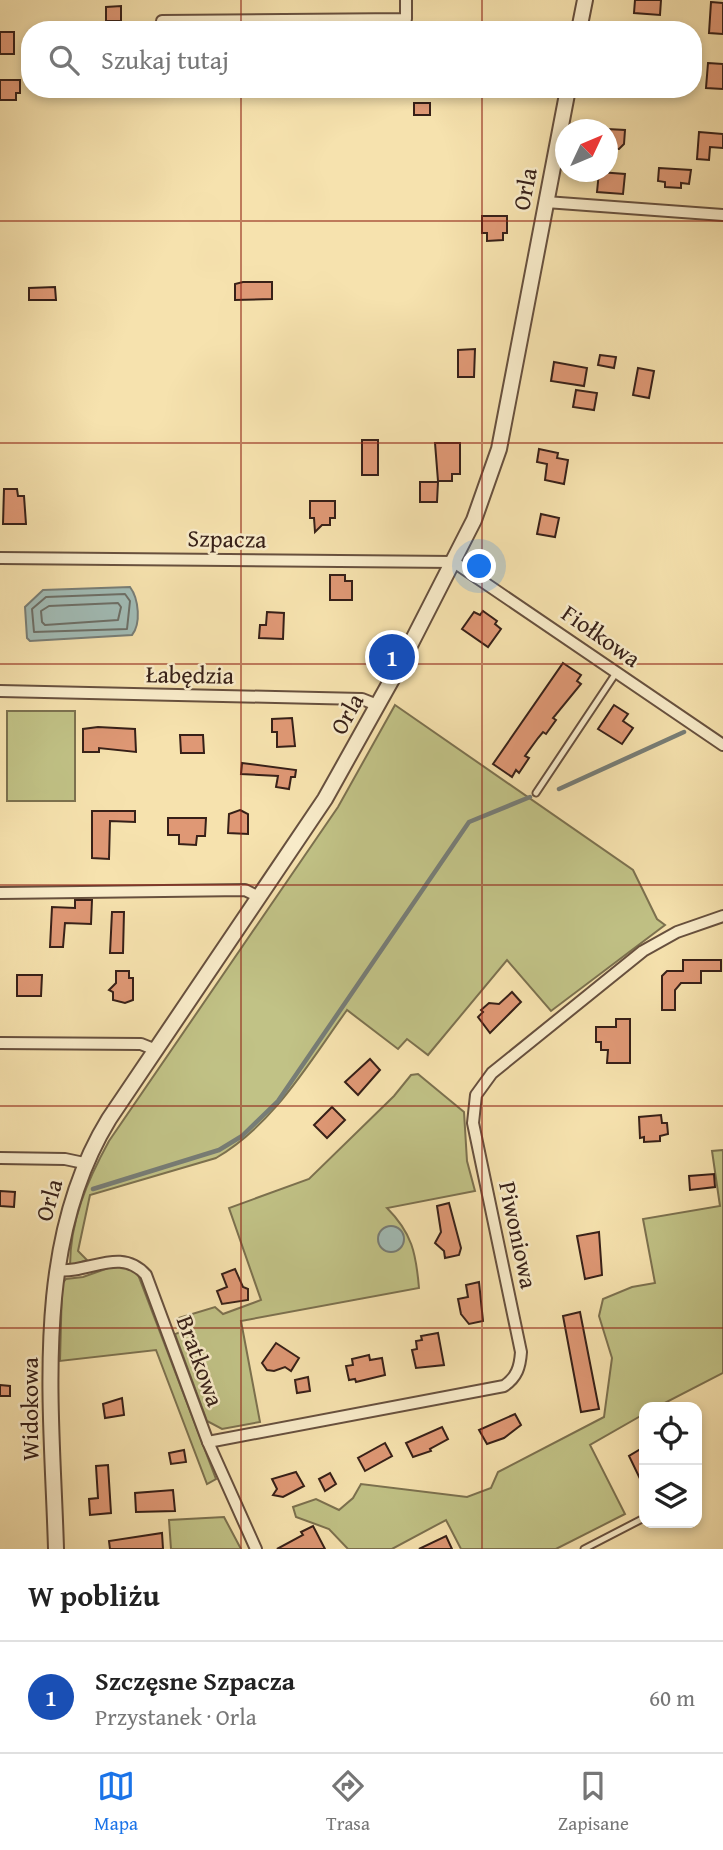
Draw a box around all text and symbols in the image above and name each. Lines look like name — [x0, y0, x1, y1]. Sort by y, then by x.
search box — [21, 21, 702, 98]
text: Szukaj tutaj — [101, 40, 229, 79]
icon: search — [45, 41, 83, 79]
north arrow — [555, 119, 618, 182]
street label: Orla — [503, 164, 546, 213]
street label: Szpacza — [187, 520, 267, 557]
your location — [462, 549, 496, 583]
street label: Fiołkowa — [555, 596, 648, 676]
pin: 1 — [369, 631, 415, 683]
street label: Łabędzia — [146, 656, 235, 693]
street label: Orla — [321, 686, 372, 741]
street label: Orla — [26, 1174, 71, 1225]
street label: Piwoniowa — [490, 1178, 547, 1292]
street label: Bratkowa — [168, 1310, 233, 1412]
street label: Widokowa — [12, 1356, 47, 1461]
map controls — [639, 1402, 702, 1528]
button: locate — [639, 1402, 702, 1465]
button: layers — [639, 1465, 702, 1528]
text: W pobliżu — [28, 1573, 160, 1617]
text: Szczęsne Szpacza — [95, 1661, 295, 1700]
text: 1 — [45, 1681, 57, 1714]
text: 60 m — [649, 1681, 695, 1714]
text: Przystanek · Orla — [95, 1700, 257, 1733]
tab: Mapa — [94, 1767, 138, 1837]
tab: Trasa — [326, 1767, 370, 1837]
tab: Zapisane — [558, 1767, 629, 1837]

